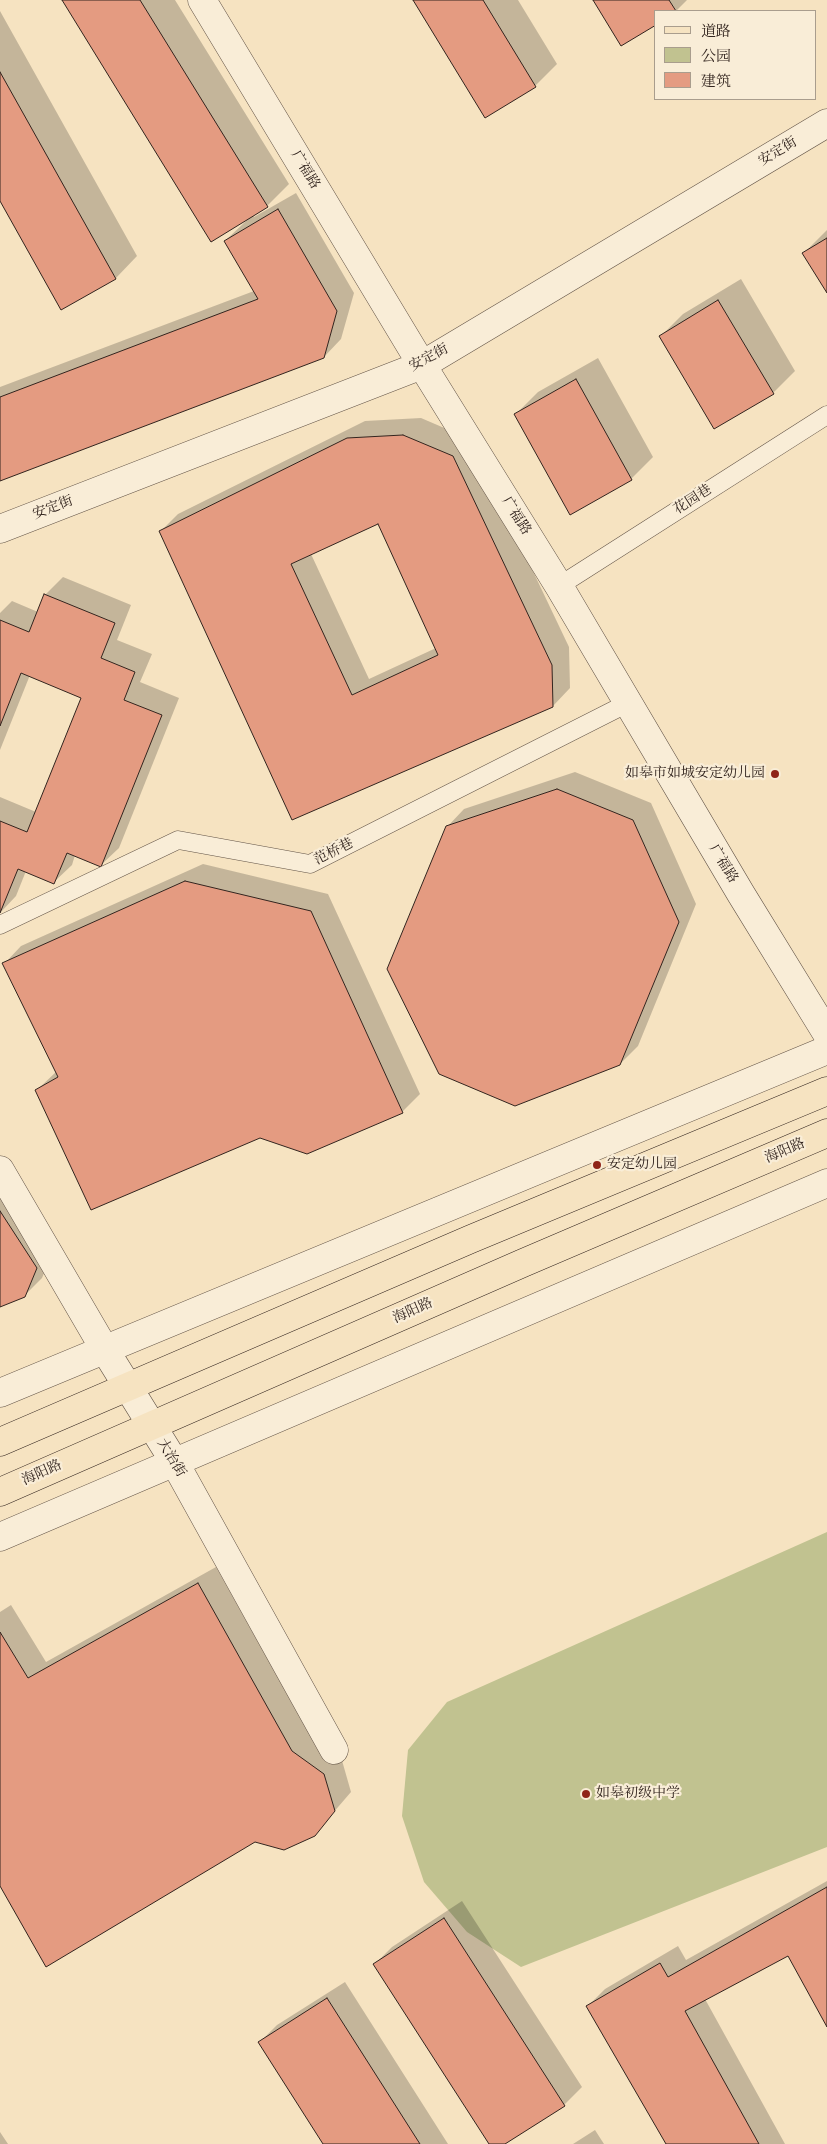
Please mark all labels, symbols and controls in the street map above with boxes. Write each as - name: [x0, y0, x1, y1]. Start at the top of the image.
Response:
- legend: [654, 10, 817, 100]
- text: 道路: [701, 22, 731, 40]
- text: 公园: [701, 47, 731, 65]
- text: 建筑: [701, 72, 731, 90]
- street label: 安定街: [756, 134, 800, 170]
- street label: 广福路: [287, 148, 323, 192]
- street label: 安定街: [407, 341, 451, 375]
- street label: 花园巷: [671, 482, 715, 518]
- street label: 安定街: [30, 493, 76, 523]
- street label: 广福路: [498, 494, 534, 538]
- place label: 如皋市如城安定幼儿园: [625, 766, 765, 782]
- marker: 如皋市如城安定幼儿园: [769, 768, 781, 780]
- street label: 范桥巷: [311, 835, 357, 869]
- street label: 广福路: [705, 842, 741, 886]
- street label: 海阳路: [762, 1135, 808, 1167]
- place label: 安定幼儿园: [607, 1157, 677, 1173]
- marker: 安定幼儿园: [591, 1159, 603, 1171]
- street label: 海阳路: [390, 1295, 436, 1327]
- street label: 大治街: [153, 1436, 189, 1480]
- street label: 海阳路: [19, 1457, 65, 1489]
- place label: 如皋初级中学: [596, 1786, 680, 1802]
- marker: 如皋初级中学: [580, 1788, 592, 1800]

